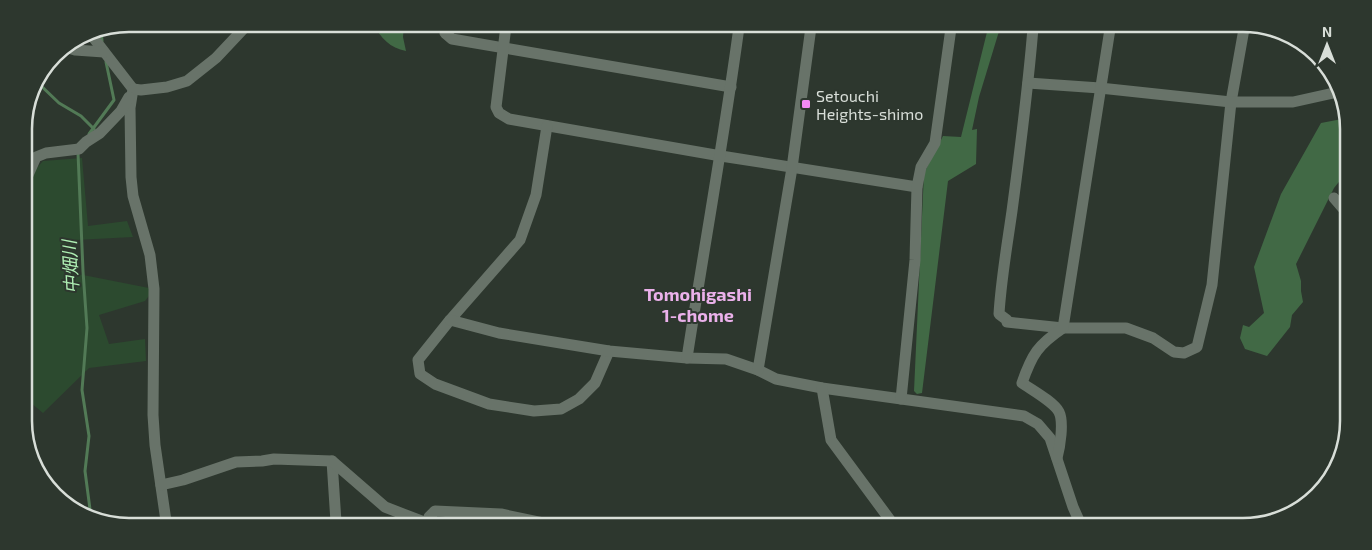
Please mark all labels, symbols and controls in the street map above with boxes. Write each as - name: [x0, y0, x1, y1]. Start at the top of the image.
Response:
- north arrow: [1302, 20, 1352, 70]
- text: N: [1322, 23, 1332, 40]
- place label: Setouchi Heights-shimo: [816, 86, 923, 123]
- marker: Setouchi Heights-shimo: [800, 98, 812, 110]
- water label: 中畑川: [57, 237, 82, 295]
- district label: Tomohigashi 1-chome: [644, 283, 752, 326]

